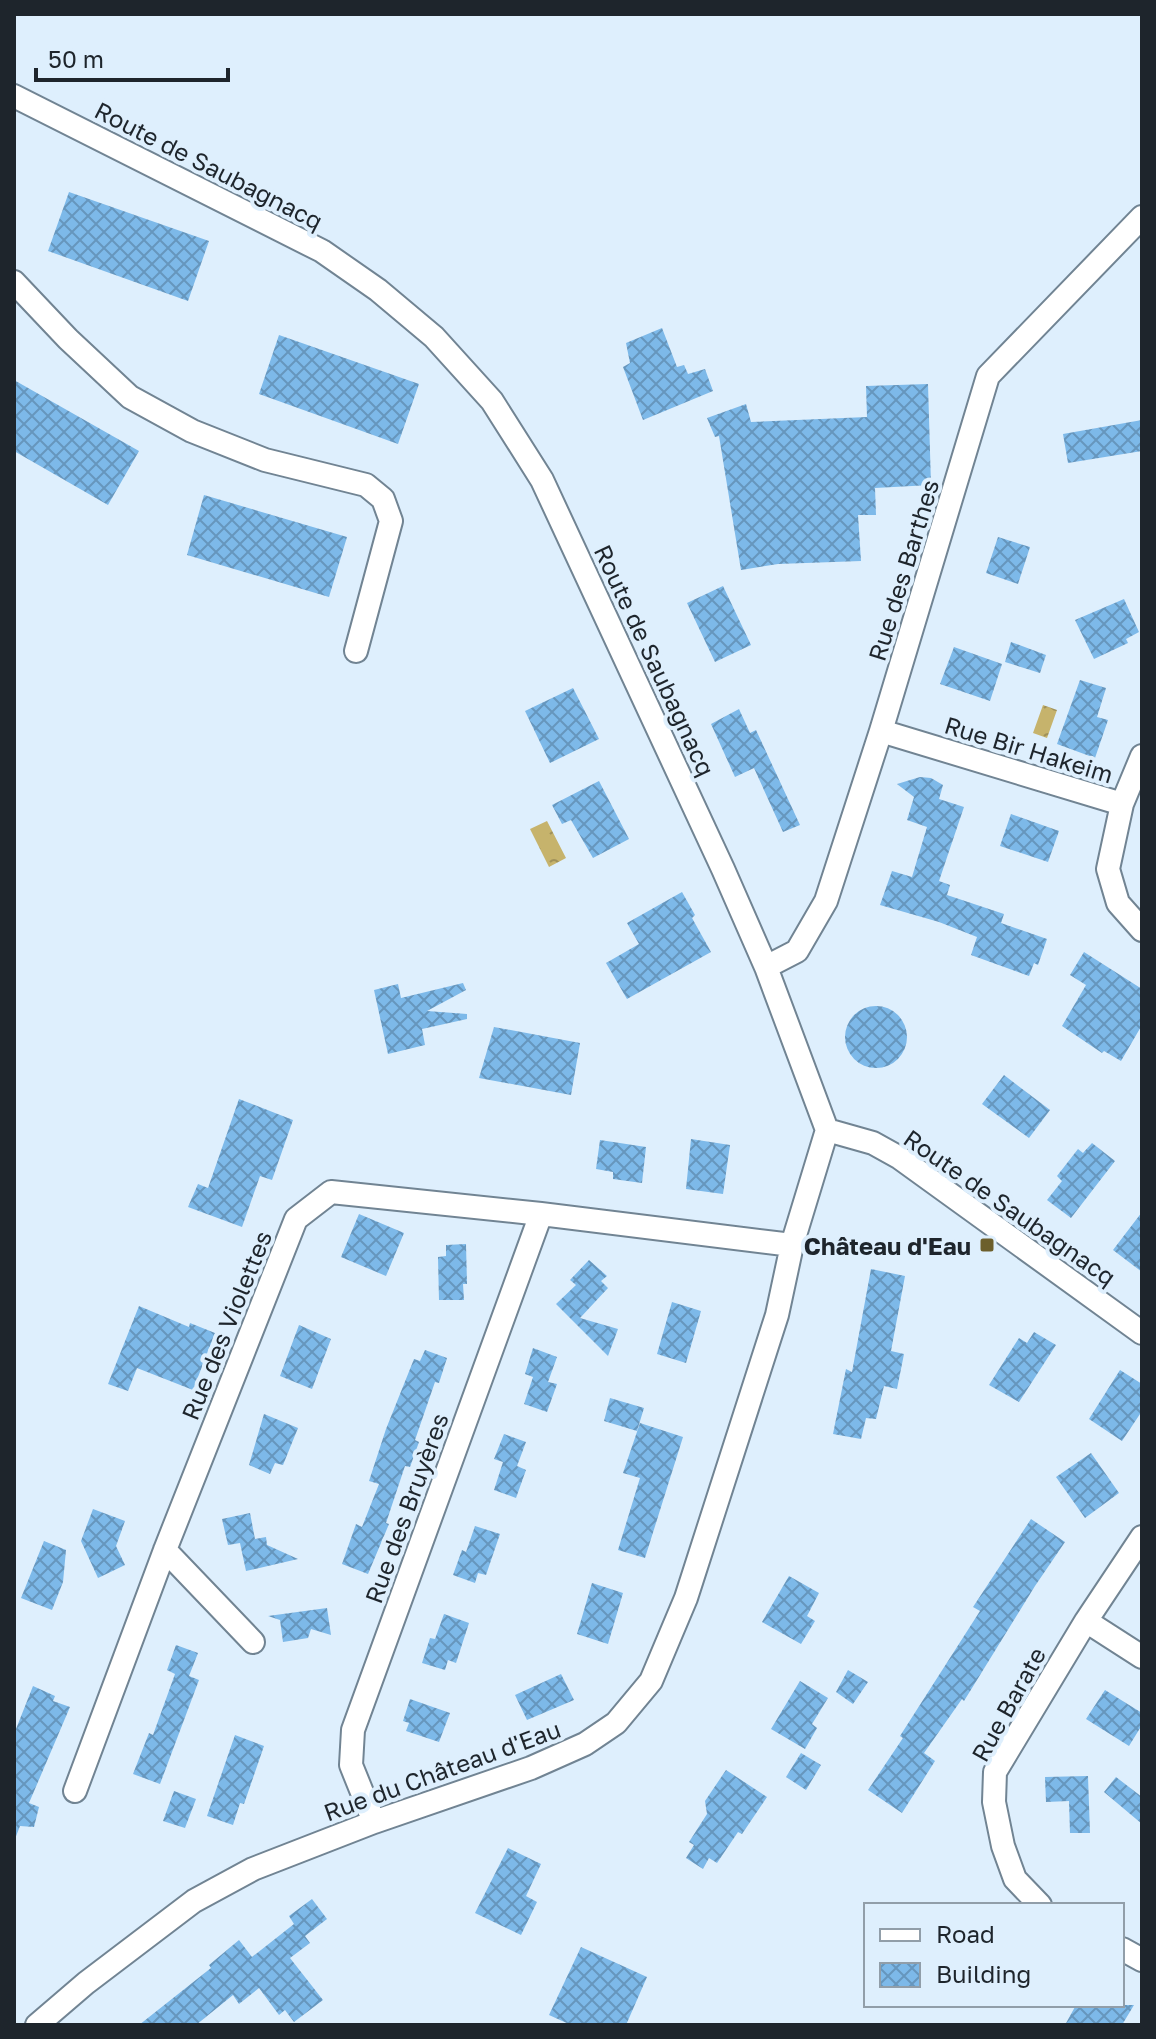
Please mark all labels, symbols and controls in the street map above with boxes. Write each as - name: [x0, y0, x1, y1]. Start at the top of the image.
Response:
- scale bar: [36, 32, 228, 82]
- text: 50 m: [48, 44, 104, 73]
- street label: Route de Saubagnacq: [90, 95, 328, 235]
- street label: Rue des Barthes: [862, 476, 944, 664]
- street label: Route de Saubagnacq: [589, 540, 721, 780]
- street label: Rue Bir Hakeim: [941, 710, 1117, 788]
- street label: Route de Saubagnacq: [899, 1123, 1121, 1291]
- street label: Rue des Violettes: [175, 1226, 277, 1424]
- place label: Château d'Eau: [804, 1231, 971, 1260]
- marker: Château d'Eau: [978, 1236, 996, 1254]
- street label: Rue des Bruyères: [358, 1409, 454, 1607]
- street label: Rue Barate: [965, 1642, 1051, 1766]
- street label: Rue du Château d'Eau: [320, 1714, 564, 1826]
- legend: [864, 1903, 1124, 2007]
- text: Road: [936, 1919, 995, 1948]
- text: Building: [936, 1959, 1031, 1988]

